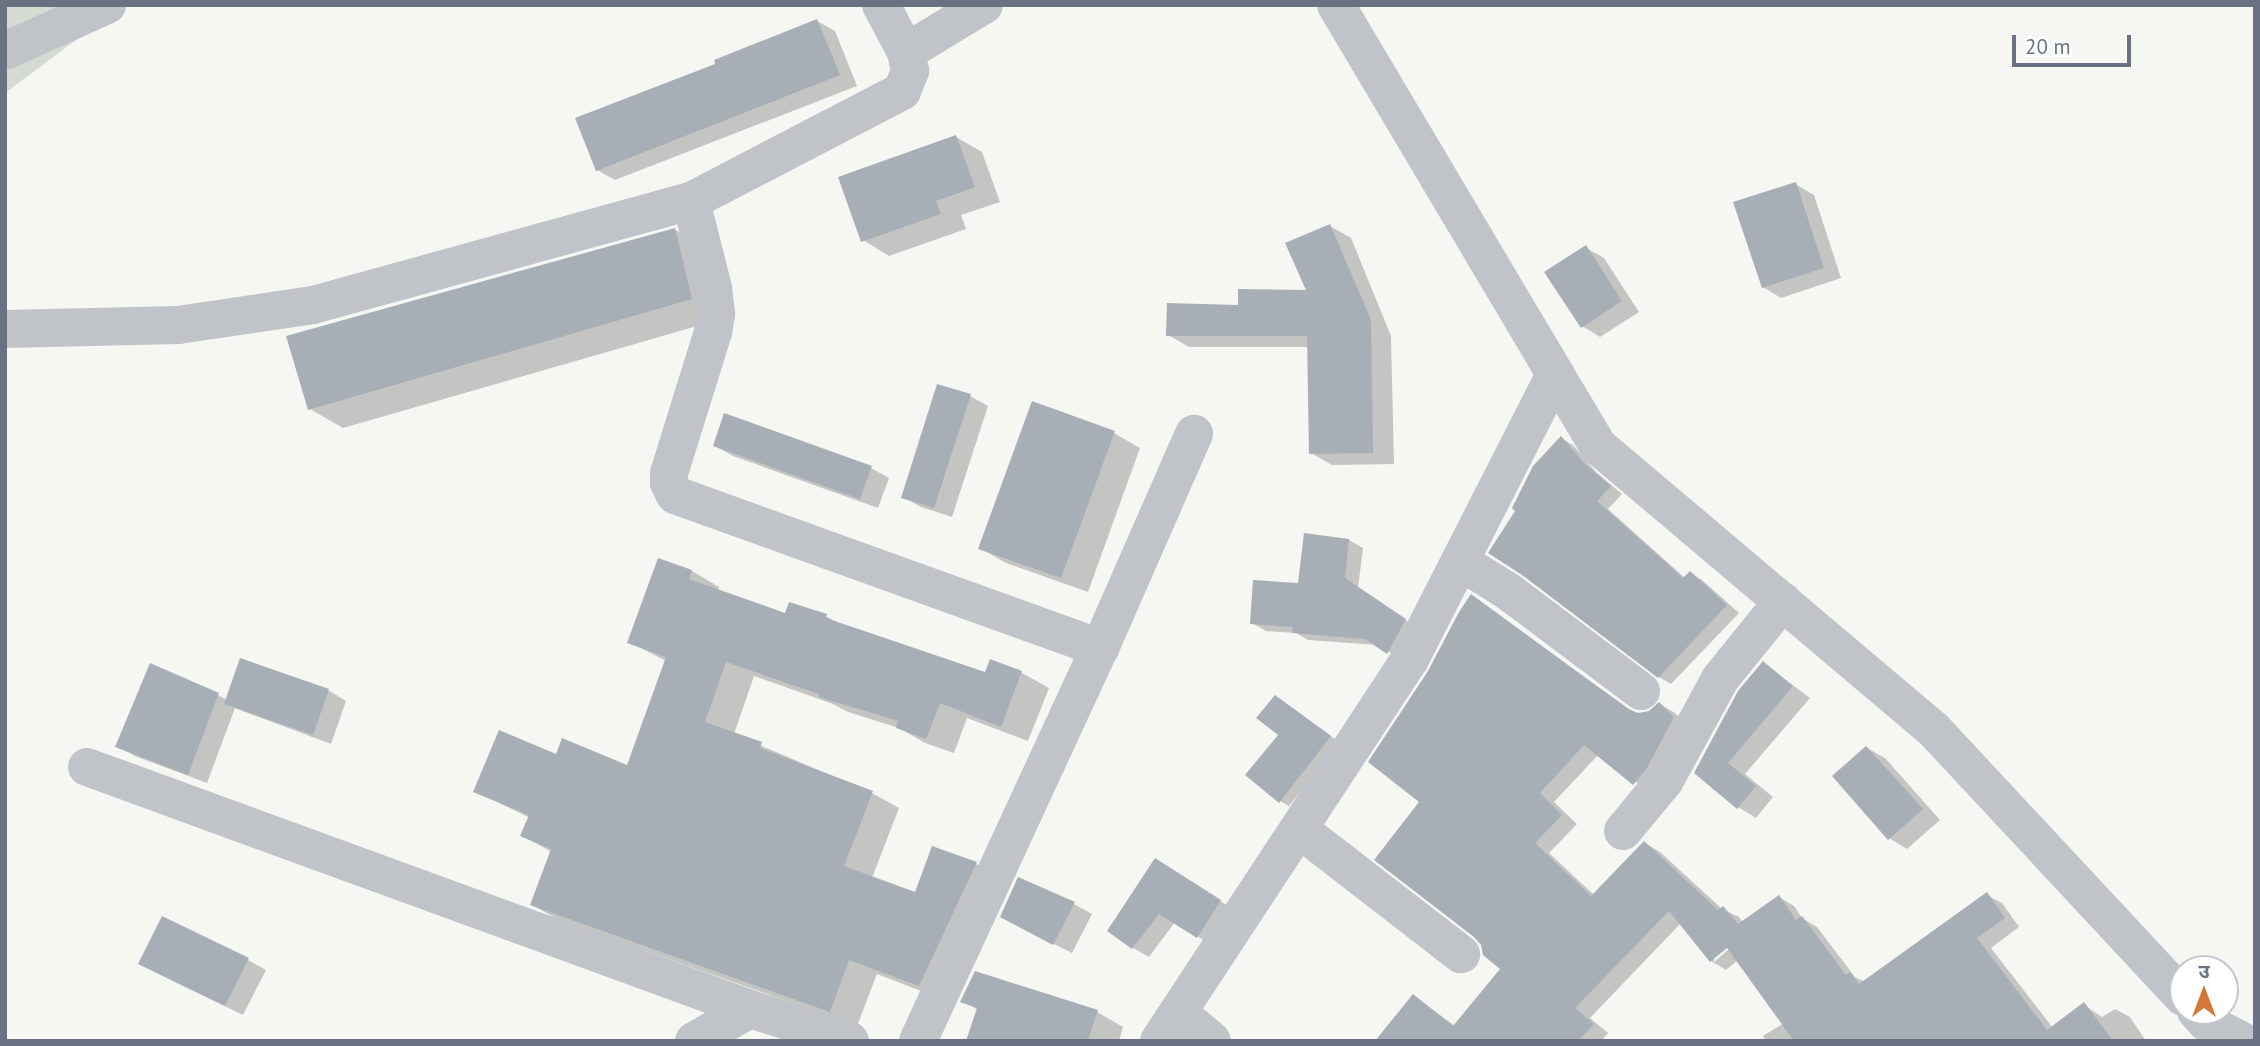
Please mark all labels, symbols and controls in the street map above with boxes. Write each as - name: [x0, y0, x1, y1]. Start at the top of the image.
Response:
- scale bar: [2015, 21, 2134, 65]
- text: 20 m: [2025, 33, 2071, 60]
- north arrow: [2169, 955, 2239, 1025]
- text: उ: [2198, 959, 2210, 983]

